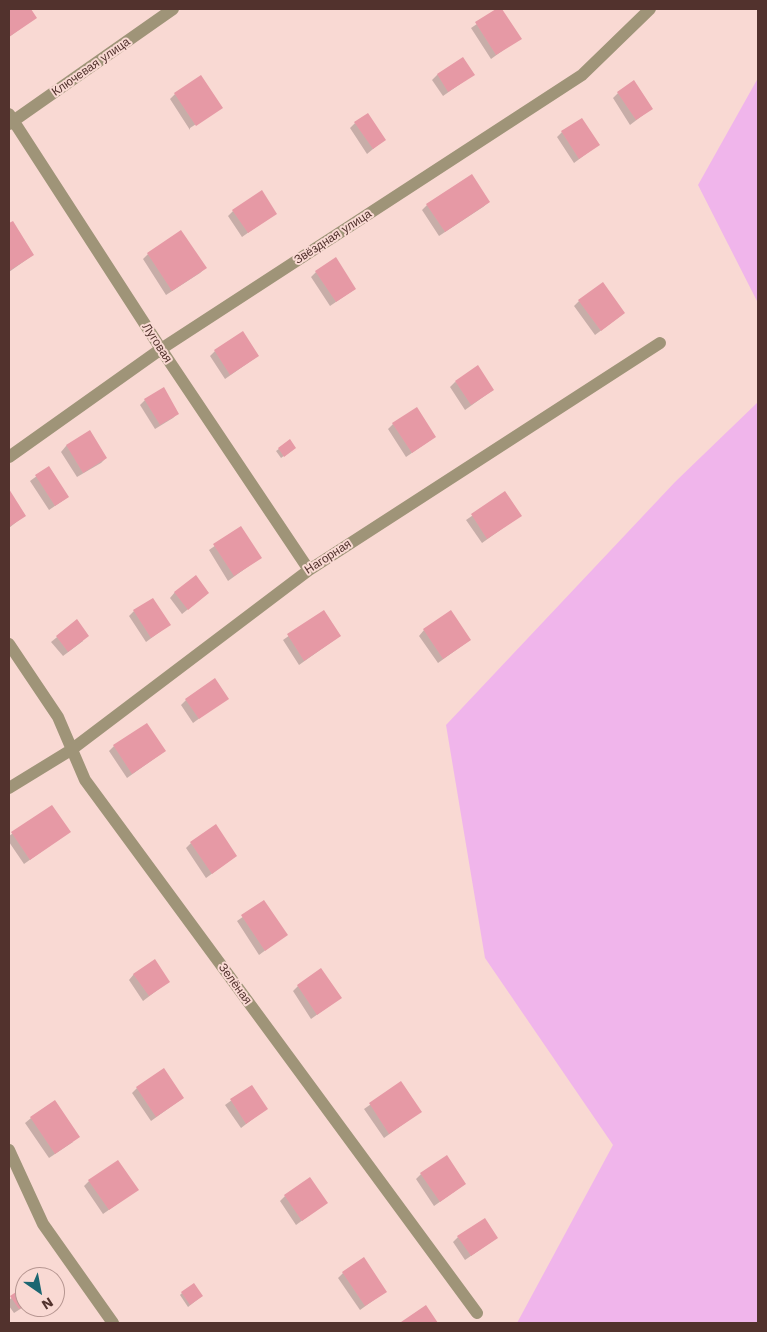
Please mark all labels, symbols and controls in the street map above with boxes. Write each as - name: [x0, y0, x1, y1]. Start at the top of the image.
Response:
- street label: Ключевая улица: [49, 35, 133, 99]
- street label: Звёздная улица: [292, 207, 374, 267]
- street label: Луговая: [139, 321, 175, 365]
- street label: Нагорная: [302, 537, 354, 577]
- street label: Зелёная: [215, 961, 255, 1007]
- north arrow: [15, 1267, 65, 1317]
- text: N: [39, 1294, 56, 1313]

